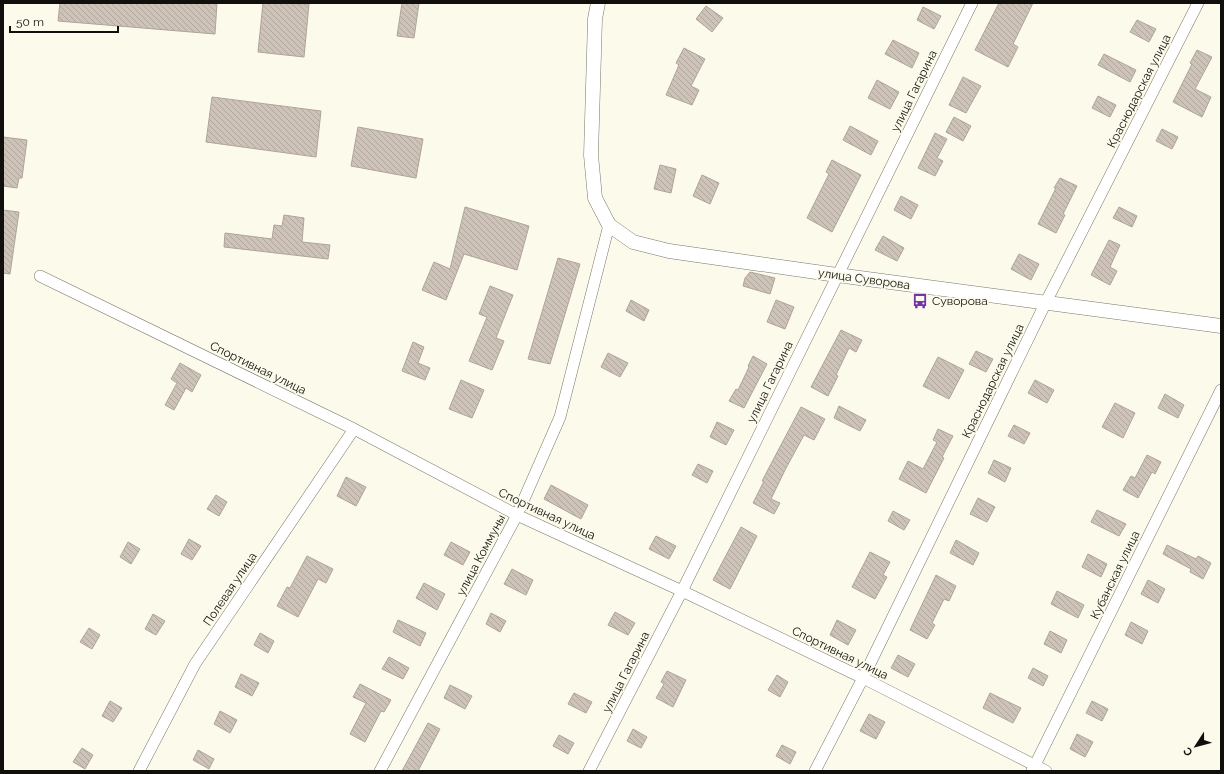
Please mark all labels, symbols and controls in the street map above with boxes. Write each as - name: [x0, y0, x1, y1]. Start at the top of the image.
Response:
- scale bar: [10, 8, 118, 34]
- text: 50 m: [16, 15, 44, 29]
- street label: Краснодарская улица: [1104, 32, 1174, 150]
- street label: улица Гагарина: [888, 48, 940, 134]
- street label: улица Суворова: [817, 266, 911, 292]
- bus stop icon: Суворова: [911, 292, 929, 310]
- place label: Суворова: [932, 294, 988, 308]
- street label: Краснодарская улица: [959, 322, 1027, 440]
- street label: Спортивная улица: [208, 339, 308, 397]
- street label: улица Гагарина: [744, 339, 796, 425]
- street label: Спортивная улица: [496, 485, 598, 543]
- street label: улица Коммуны: [454, 512, 508, 598]
- street label: Кубанская улица: [1087, 528, 1143, 622]
- street label: Полевая улица: [200, 550, 260, 628]
- street label: Спортивная улица: [790, 624, 890, 682]
- street label: улица Гагарина: [600, 629, 652, 715]
- north arrow: [1176, 726, 1216, 766]
- text: С: [1181, 744, 1196, 758]

